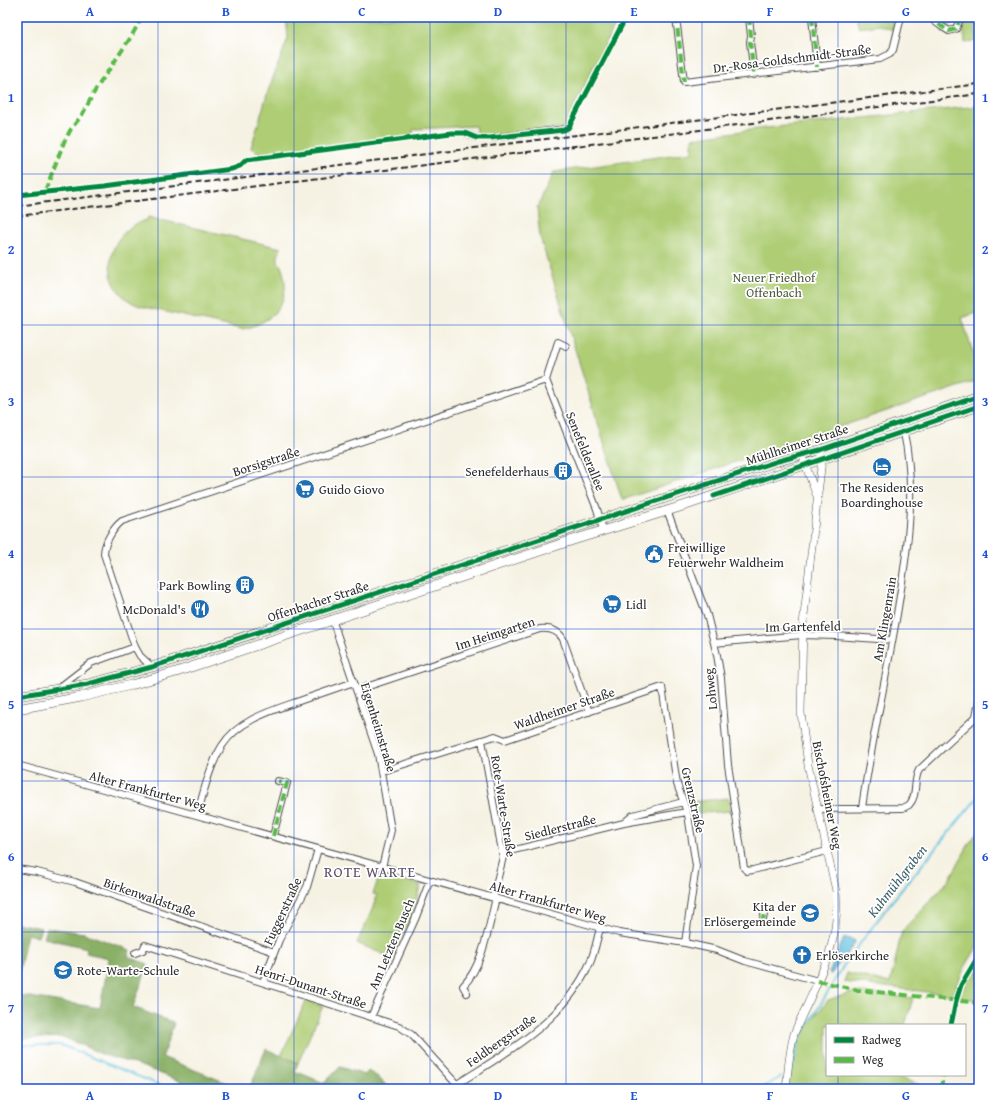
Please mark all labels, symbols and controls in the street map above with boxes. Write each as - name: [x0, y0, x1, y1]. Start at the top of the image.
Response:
- text: A: [86, 2, 95, 21]
- text: B: [222, 2, 230, 21]
- text: C: [358, 2, 366, 21]
- text: D: [494, 2, 502, 21]
- text: E: [631, 2, 638, 21]
- text: F: [767, 2, 774, 21]
- text: G: [902, 2, 910, 21]
- street label: Dr.-Rosa-Goldschmidt-Straße: [712, 39, 872, 78]
- text: 1: [8, 88, 14, 107]
- text: 1: [982, 88, 988, 107]
- text: 2: [8, 240, 15, 259]
- text: 2: [982, 240, 989, 259]
- park label: Neuer Friedhof Offenbach: [733, 268, 817, 302]
- text: 3: [8, 392, 14, 411]
- text: 3: [982, 392, 988, 411]
- street label: Senefelderallee: [561, 409, 610, 494]
- street label: Mühlheimer Straße: [743, 419, 851, 470]
- street label: Borsigstraße: [230, 442, 302, 481]
- hotel icon: The Residences Boardinghouse: [871, 456, 893, 478]
- building icon: Senefelderhaus: [552, 460, 574, 482]
- place label: Senefelderhaus: [465, 462, 549, 481]
- supermarket icon: Guido Giovo: [294, 478, 316, 500]
- place label: The Residences Boardinghouse: [840, 478, 924, 512]
- place label: Guido Giovo: [319, 480, 385, 499]
- place label: Freiwillige Feuerwehr Waldheim: [668, 538, 784, 572]
- public building icon: Freiwillige Feuerwehr Waldheim: [643, 543, 665, 565]
- text: 4: [8, 544, 15, 563]
- text: 4: [982, 544, 989, 563]
- building icon: Park Bowling: [234, 574, 256, 596]
- street label: Am Klingenrain: [868, 574, 901, 663]
- place label: Park Bowling: [159, 576, 232, 595]
- street label: Offenbacher Straße: [265, 576, 371, 627]
- supermarket icon: Lidl: [601, 593, 623, 615]
- place label: Lidl: [626, 595, 647, 614]
- restaurant icon: McDonald's: [189, 598, 211, 620]
- place label: McDonald's: [123, 600, 186, 619]
- street label: Im Heimgarten: [453, 611, 538, 655]
- street label: Im Gartenfeld: [765, 616, 841, 637]
- street label: Lohweg: [699, 667, 722, 711]
- street label: Eigenheimstraße: [356, 680, 401, 774]
- street label: Waldheimer Straße: [511, 682, 617, 735]
- text: 5: [8, 695, 15, 714]
- text: 5: [982, 695, 989, 714]
- street label: Bischofsheimer Weg: [808, 739, 847, 851]
- street label: Rote-Warte-Straße: [486, 754, 521, 858]
- street label: Grenzstraße: [677, 765, 710, 835]
- street label: Alter Frankfurter Weg: [87, 766, 209, 815]
- street label: Siedlerstraße: [522, 809, 598, 846]
- water label: Kuhmühlgraben: [862, 841, 932, 922]
- text: 6: [8, 847, 15, 866]
- text: 6: [982, 847, 989, 866]
- district label: ROTE WARTE: [324, 861, 416, 882]
- street label: Birkenwaldstraße: [101, 873, 199, 922]
- street label: Fuggerstraße: [258, 874, 306, 948]
- street label: Alter Frankfurter Weg: [487, 876, 609, 927]
- street label: Am Letzten Busch: [364, 895, 419, 993]
- place label: Kita der Erlösergemeinde: [704, 897, 797, 931]
- school or university icon: Kita der Erlösergemeinde: [799, 902, 821, 924]
- church icon: Erlöserkirche: [791, 944, 813, 966]
- place label: Erlöserkirche: [816, 946, 889, 965]
- school or university icon: Rote-Warte-Schule: [52, 959, 74, 981]
- street label: Henri-Dunant-Straße: [253, 959, 369, 1013]
- place label: Rote-Warte-Schule: [77, 961, 179, 980]
- text: 7: [8, 999, 15, 1018]
- text: 7: [982, 999, 989, 1018]
- street label: Feldbergstraße: [462, 1009, 540, 1072]
- legend: [826, 1024, 966, 1076]
- text: Radweg: [862, 1031, 901, 1048]
- text: Weg: [862, 1051, 883, 1068]
- text: A: [86, 1086, 95, 1105]
- text: B: [222, 1086, 230, 1105]
- text: C: [358, 1086, 366, 1105]
- text: D: [494, 1086, 502, 1105]
- text: E: [631, 1086, 638, 1105]
- text: F: [767, 1086, 774, 1105]
- text: G: [902, 1086, 910, 1105]

